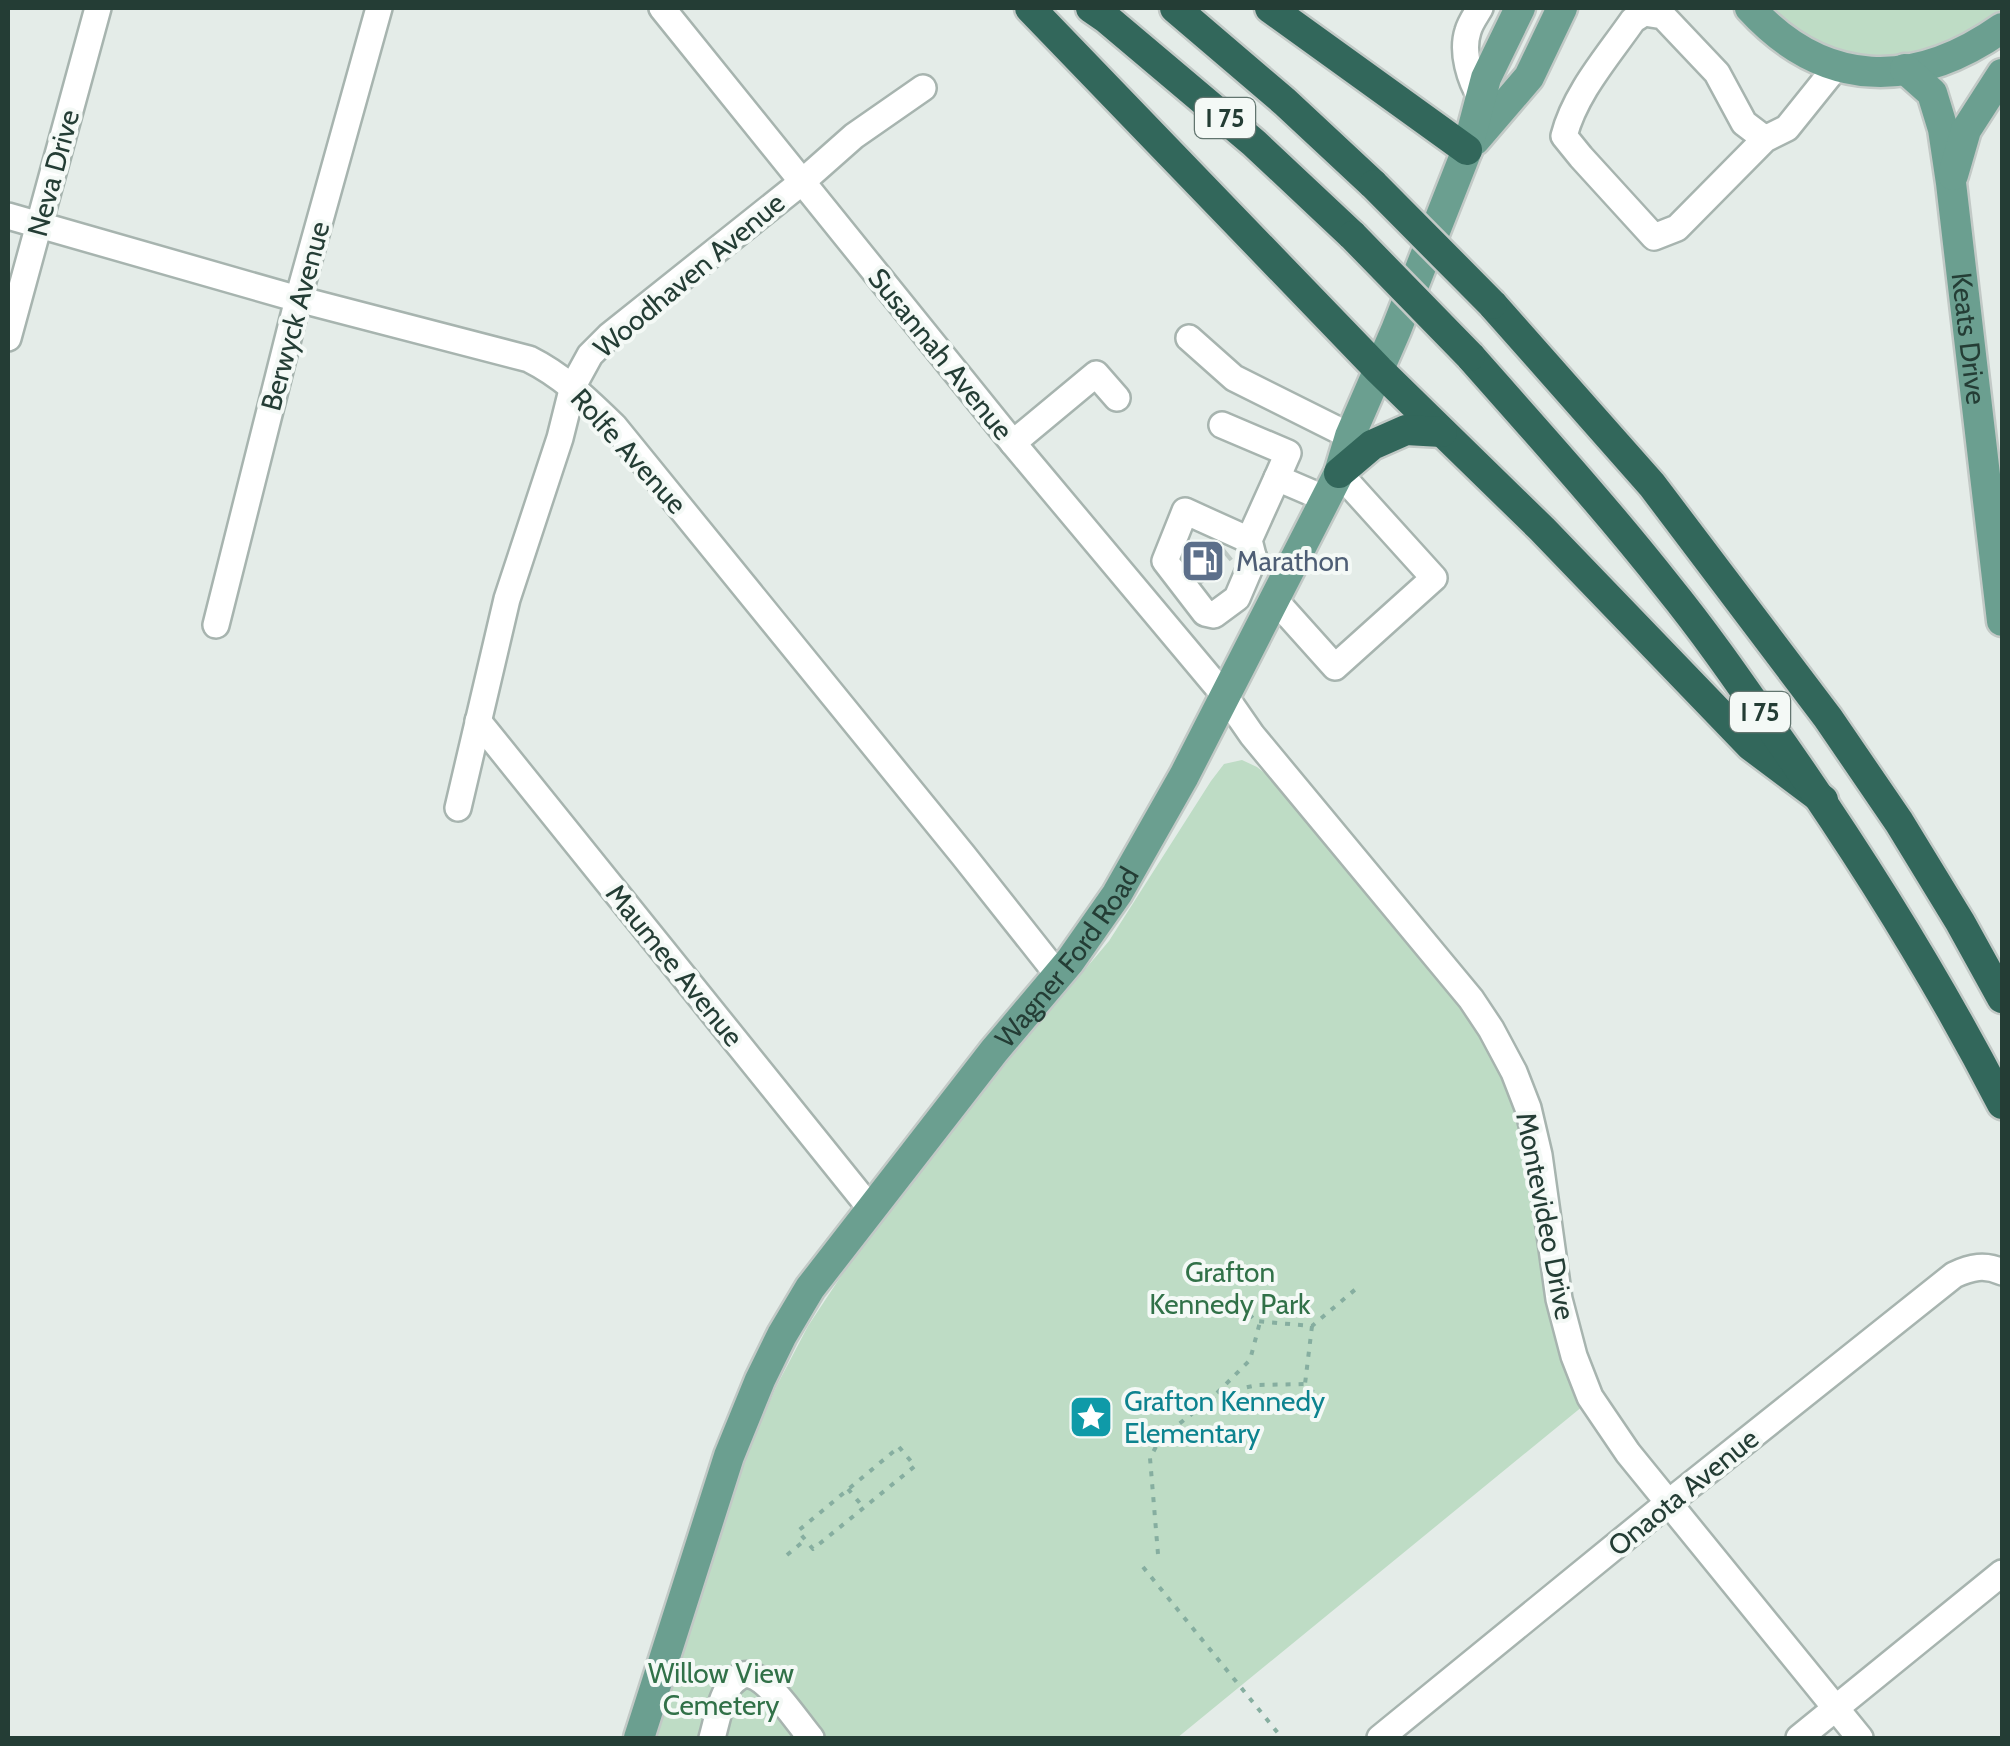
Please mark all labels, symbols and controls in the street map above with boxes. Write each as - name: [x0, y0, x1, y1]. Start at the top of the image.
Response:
- road number: I 75: [1195, 98, 1255, 138]
- street label: Neva Drive: [20, 106, 86, 240]
- street label: Woodhaven Avenue: [587, 185, 791, 365]
- street label: Berwyck Avenue: [253, 218, 337, 414]
- street label: Susannah Avenue: [861, 261, 1021, 447]
- street label: Keats Drive: [1945, 271, 1994, 406]
- street label: Rolfe Avenue: [564, 381, 694, 521]
- fuel station icon: Marathon: [1180, 538, 1226, 584]
- place label: Marathon: [1236, 544, 1349, 578]
- road number: I 75: [1730, 692, 1790, 732]
- street label: Wagner Ford Road: [988, 861, 1146, 1054]
- street label: Maumee Avenue: [599, 877, 751, 1053]
- street label: Montevideo Drive: [1509, 1109, 1583, 1323]
- park label: Grafton Kennedy Park: [1149, 1255, 1311, 1321]
- place label: Grafton Kennedy Elementary: [1124, 1384, 1325, 1450]
- place icon: Grafton Kennedy Elementary: [1068, 1394, 1114, 1440]
- street label: Onaota Avenue: [1601, 1421, 1765, 1563]
- park label: Willow View Cemetery: [648, 1656, 794, 1722]

